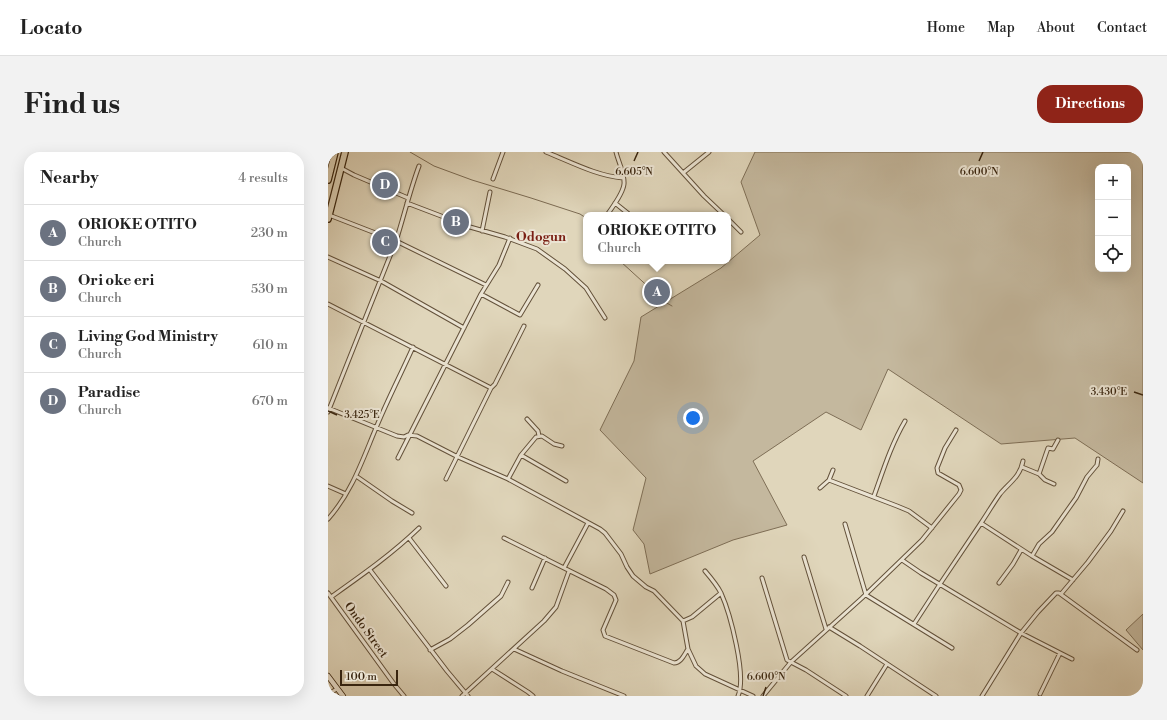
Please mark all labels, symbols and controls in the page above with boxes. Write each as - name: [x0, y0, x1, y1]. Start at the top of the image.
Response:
- text: Locato: [20, 16, 82, 40]
- text: Home: [927, 19, 965, 37]
- text: Map: [987, 19, 1015, 37]
- text: About: [1037, 19, 1075, 37]
- text: Contact: [1097, 19, 1147, 37]
- button: Directions: [1037, 85, 1143, 123]
- text: Find us: [24, 87, 120, 122]
- map controls: [1095, 164, 1131, 272]
- button: +: [1095, 164, 1131, 200]
- text: 6.605°N: [615, 166, 653, 178]
- text: 6.600°N: [960, 166, 999, 178]
- text: Nearby: [40, 167, 99, 189]
- text: 4 results: [238, 170, 288, 186]
- pin: D: [372, 170, 398, 200]
- button: −: [1095, 200, 1131, 236]
- pin: B: [443, 207, 469, 237]
- popup: [583, 212, 731, 264]
- text: ORIOKE OTITO: [78, 215, 197, 234]
- text: ORIOKE OTITO: [598, 221, 716, 240]
- text: A: [48, 225, 58, 241]
- text: 230 m: [251, 225, 288, 241]
- pin: C: [372, 227, 398, 257]
- district label: Odogun: [516, 229, 566, 245]
- text: Church: [78, 234, 122, 250]
- button: locate: [1095, 236, 1131, 272]
- text: Church: [598, 240, 641, 256]
- text: Ori oke eri: [78, 271, 154, 290]
- pin: A: [644, 277, 670, 307]
- text: B: [48, 281, 58, 297]
- text: 530 m: [251, 281, 288, 297]
- text: Church: [78, 290, 122, 306]
- text: Living God Ministry: [78, 327, 218, 346]
- text: C: [48, 337, 58, 353]
- text: 610 m: [253, 337, 288, 353]
- text: Church: [78, 346, 122, 362]
- text: Paradise: [78, 383, 140, 402]
- text: 3.430°E: [1091, 386, 1127, 398]
- text: D: [48, 393, 58, 409]
- text: 670 m: [252, 393, 288, 409]
- text: Church: [78, 402, 122, 418]
- your location: [683, 408, 703, 428]
- text: 3.425°E: [344, 409, 380, 421]
- street label: Ondo Street: [341, 599, 392, 661]
- scale bar: [340, 668, 398, 687]
- text: 100 m: [346, 670, 377, 684]
- text: 6.600°N: [747, 671, 786, 683]

